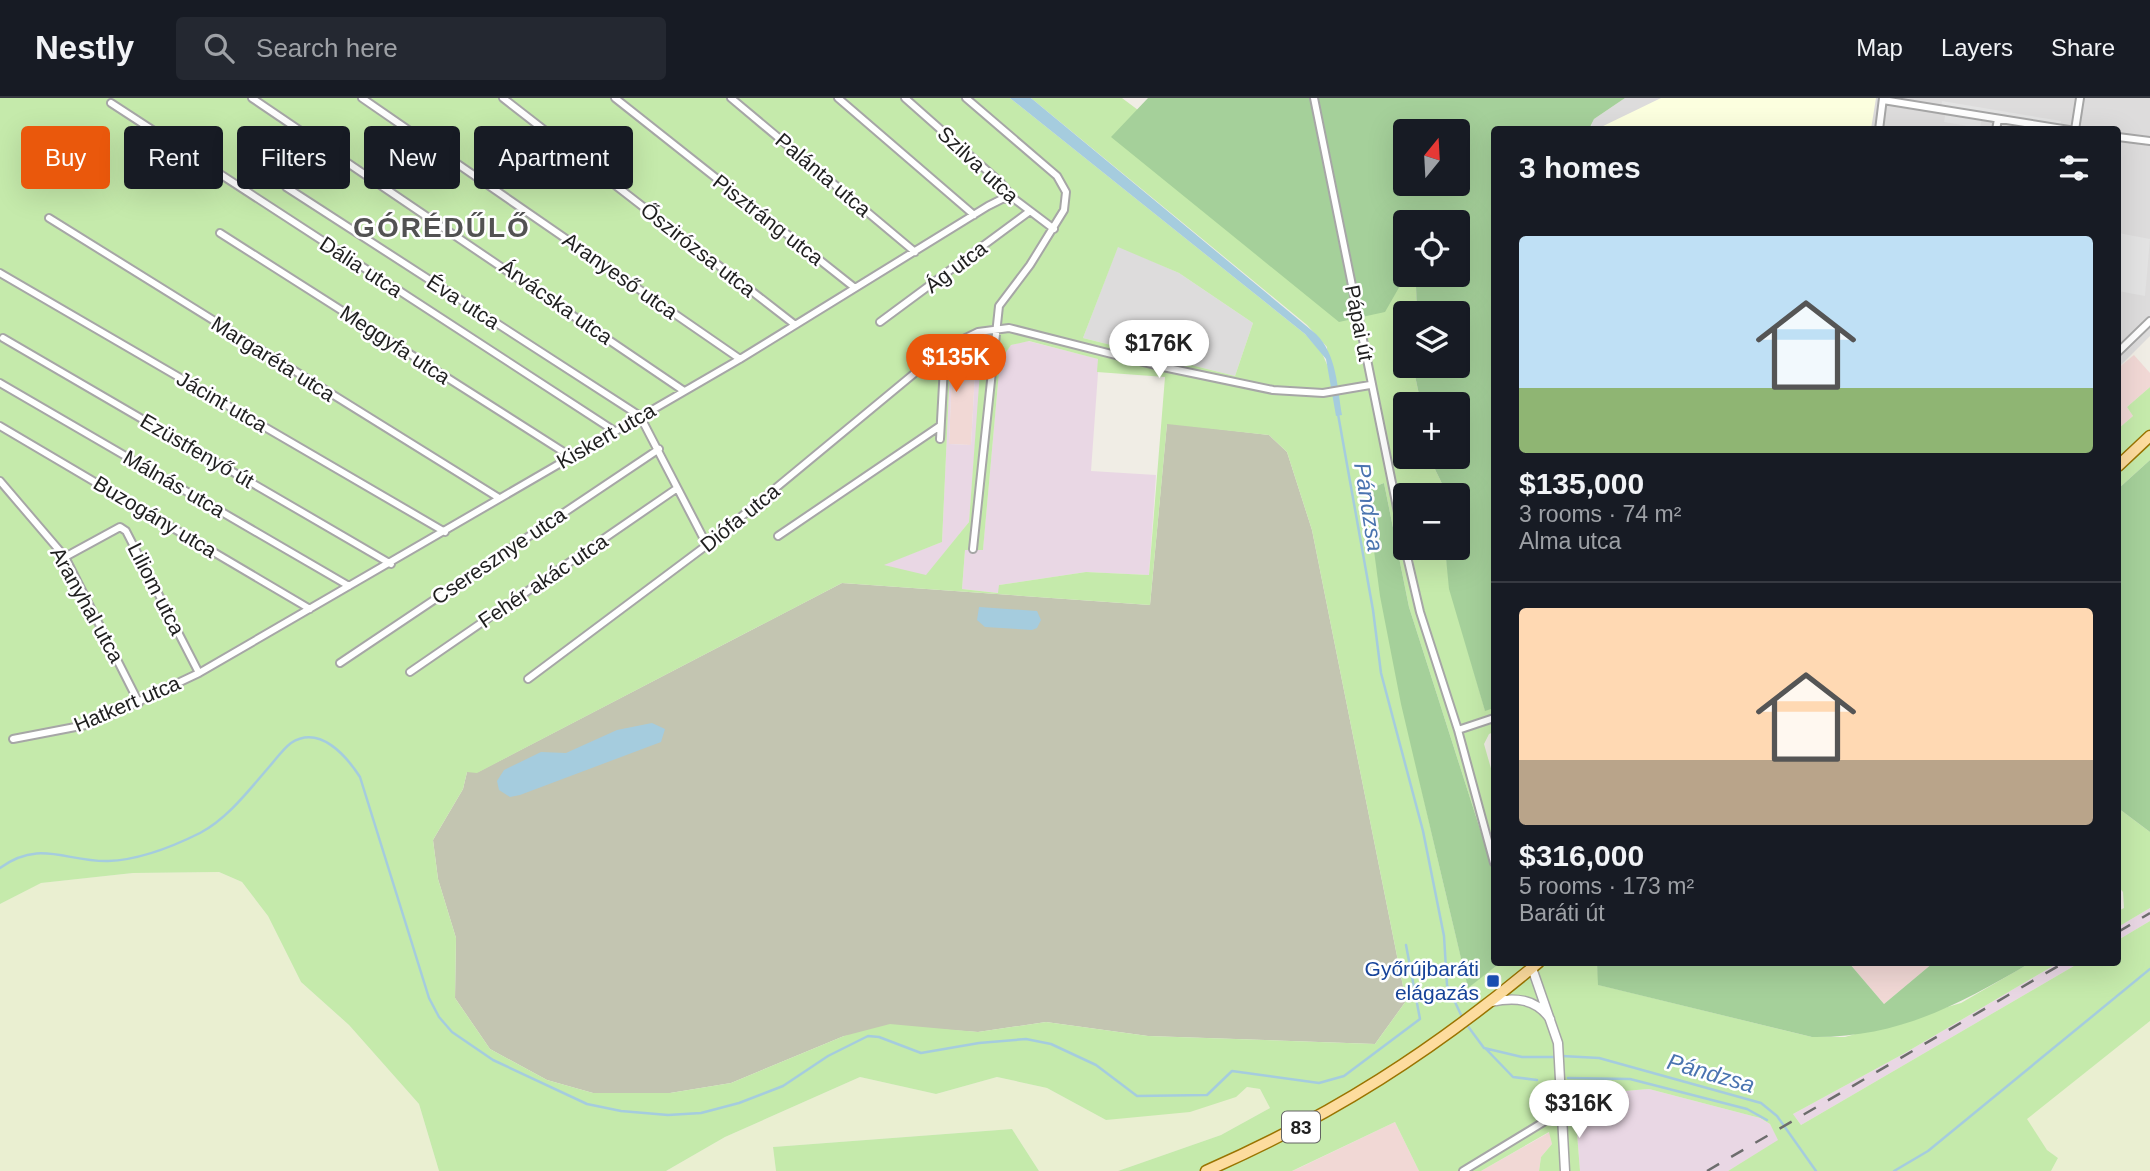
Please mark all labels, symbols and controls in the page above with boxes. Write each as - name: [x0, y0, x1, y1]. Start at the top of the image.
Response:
- search box: [176, 17, 666, 80]
- text: Nestly: [35, 29, 134, 66]
- icon: search: [200, 29, 238, 67]
- text: Search here: [256, 33, 398, 63]
- text: Map: [1856, 34, 1903, 61]
- text: Layers: [1941, 34, 2013, 61]
- text: Share: [2051, 34, 2115, 61]
- north arrow: [1393, 119, 1470, 196]
- map controls: [1393, 119, 1470, 560]
- street label: Szilva utca: [933, 122, 1024, 208]
- chip: Buy: [21, 126, 110, 189]
- chip: Rent: [124, 126, 223, 189]
- chip: Filters: [237, 126, 350, 189]
- chip: New: [364, 126, 460, 189]
- chip: Apartment: [474, 126, 633, 189]
- street label: Palánta utca: [771, 128, 876, 221]
- icon: filters: [2055, 149, 2093, 187]
- text: 3 homes: [1519, 151, 1641, 184]
- street label: Pisztráng utca: [709, 170, 828, 270]
- street label: Őszirózsa utca: [637, 198, 760, 302]
- button: locate: [1393, 210, 1470, 287]
- district label: GÓRÉDŰLŐ: [353, 212, 531, 243]
- street label: Aranyeső utca: [559, 228, 682, 324]
- street label: Dália utca: [316, 232, 407, 302]
- street label: Ág utca: [920, 236, 991, 297]
- street label: Árvácska utca: [496, 254, 617, 349]
- street label: Éva utca: [423, 270, 504, 334]
- icon: home: [1743, 282, 1869, 408]
- street label: Pápai út: [1341, 283, 1378, 363]
- street label: Meggyfa utca: [336, 301, 455, 389]
- button: layers: [1393, 301, 1470, 378]
- street label: Margaréta utca: [207, 311, 340, 406]
- pin: $176K: [1110, 320, 1208, 380]
- text: $176K: [1125, 330, 1193, 356]
- pin: $135K: [907, 334, 1005, 394]
- text: $135K: [922, 344, 990, 370]
- street label: Jácint utca: [173, 367, 272, 437]
- button: +: [1393, 392, 1470, 469]
- street label: Kiskert utca: [552, 398, 659, 473]
- street label: Ezüstfenyő út: [136, 409, 258, 492]
- street label: Málnás utca: [119, 445, 229, 522]
- water label: Pándzsa: [1349, 461, 1389, 553]
- text: $135,000: [1519, 467, 1644, 500]
- street label: Buzogány utca: [90, 471, 221, 562]
- street label: Diófa utca: [696, 479, 784, 556]
- button: −: [1393, 483, 1470, 560]
- text: 3 rooms · 74 m²: [1519, 501, 1681, 527]
- street label: Cseresznye utca: [427, 502, 570, 609]
- text: Alma utca: [1519, 528, 1621, 554]
- street label: Fehér akác utca: [474, 529, 612, 632]
- street label: Liliom utca: [123, 539, 190, 639]
- street label: Aranyhal utca: [46, 543, 129, 667]
- icon: home: [1743, 654, 1869, 780]
- street label: Hatkert utca: [70, 671, 184, 736]
- text: $316,000: [1519, 839, 1644, 872]
- text: 5 rooms · 173 m²: [1519, 873, 1694, 899]
- text: Baráti út: [1519, 900, 1605, 926]
- place label: Győrújbaráti elágazás: [1365, 957, 1479, 1004]
- marker: Győrújbaráti elágazás: [1485, 973, 1501, 989]
- water label: Pándzsa: [1664, 1048, 1758, 1098]
- pin: $316K: [1530, 1080, 1628, 1140]
- text: $316K: [1545, 1090, 1613, 1116]
- road number: 83: [1282, 1112, 1320, 1142]

